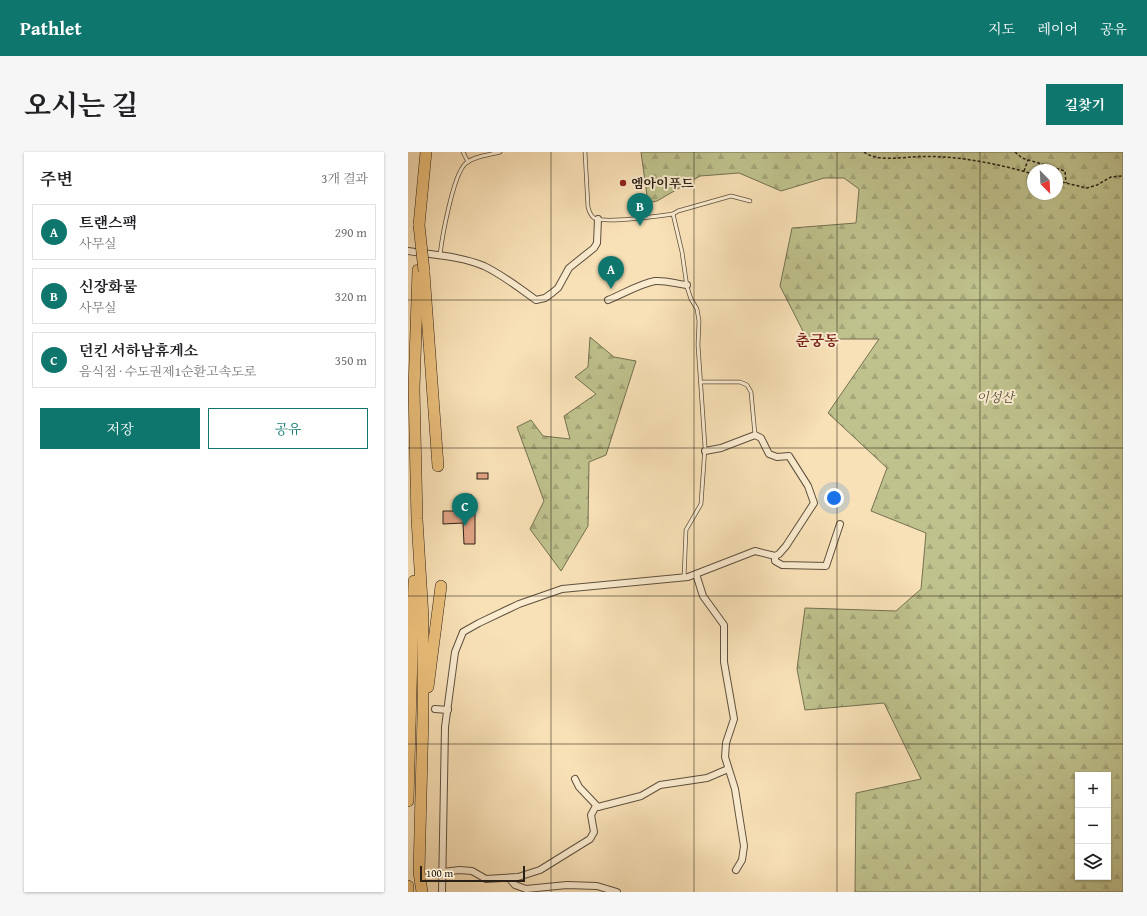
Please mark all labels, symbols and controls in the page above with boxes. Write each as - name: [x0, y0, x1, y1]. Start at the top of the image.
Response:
- text: Pathlet: [20, 14, 82, 42]
- text: 지도: [988, 19, 1015, 39]
- text: 레이어: [1037, 19, 1078, 39]
- text: 공유: [1100, 19, 1127, 39]
- text: 오시는 길: [24, 84, 138, 125]
- button: 길찾기: [1046, 84, 1123, 125]
- north arrow: [1027, 164, 1063, 200]
- text: 주변: [40, 166, 73, 191]
- text: 3개 결과: [321, 169, 368, 188]
- place label: 엠아이푸드: [631, 174, 694, 193]
- marker: 엠아이푸드: [618, 178, 628, 188]
- pin: B: [627, 193, 653, 226]
- text: 트랜스팩: [79, 212, 137, 233]
- text: A: [50, 223, 58, 242]
- text: 290 m: [335, 223, 367, 242]
- text: 사무실: [79, 234, 117, 253]
- pin: A: [598, 256, 624, 289]
- text: 신장화물: [79, 276, 137, 297]
- text: B: [50, 287, 58, 306]
- text: 320 m: [335, 287, 367, 306]
- text: 사무실: [79, 298, 117, 317]
- district label: 춘궁동: [795, 330, 839, 351]
- text: 던킨 서하남휴게소: [79, 340, 198, 361]
- text: C: [50, 351, 58, 370]
- text: 350 m: [335, 351, 367, 370]
- text: 음식점 · 수도권제1순환고속도로: [79, 362, 256, 381]
- park label: 이성산: [976, 388, 1016, 407]
- button: 저장: [40, 408, 200, 449]
- button: 공유: [208, 408, 368, 449]
- your location: [824, 488, 844, 508]
- pin: C: [452, 493, 478, 526]
- map controls: [1075, 772, 1111, 880]
- button: +: [1075, 772, 1111, 808]
- button: −: [1075, 808, 1111, 844]
- button: layers: [1075, 844, 1111, 880]
- scale bar: [420, 864, 525, 883]
- text: 100 m: [426, 865, 453, 881]

